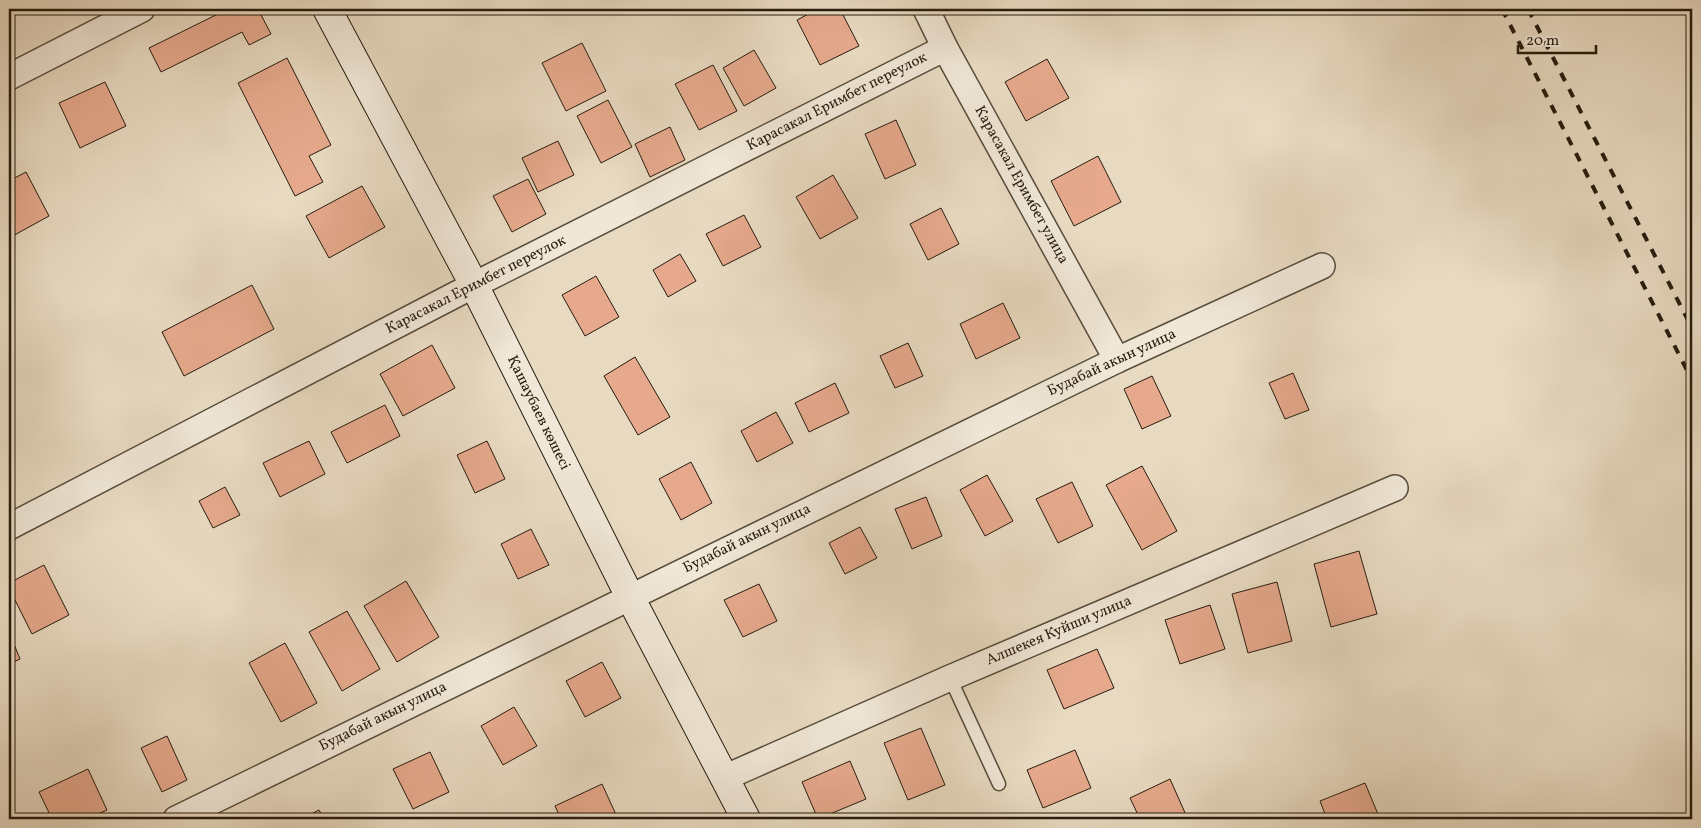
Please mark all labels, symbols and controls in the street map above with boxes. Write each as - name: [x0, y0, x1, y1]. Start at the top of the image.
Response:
- scale bar: [1518, 22, 1596, 54]
- text: 20 m: [1526, 31, 1559, 52]
- street label: Карасакал Еримбет переулок: [743, 47, 931, 157]
- street label: Карасакал Еримбет улица: [969, 102, 1073, 268]
- street label: Карасакал Еримбет переулок: [382, 230, 570, 340]
- street label: Будабай акын улица: [1044, 324, 1180, 402]
- street label: Қашаубаев көшесі: [501, 352, 575, 474]
- street label: Будабай акын улица: [680, 499, 814, 579]
- street label: Алшекея Куйши улица: [983, 591, 1135, 671]
- street label: Будабай акын улица: [316, 677, 450, 757]

